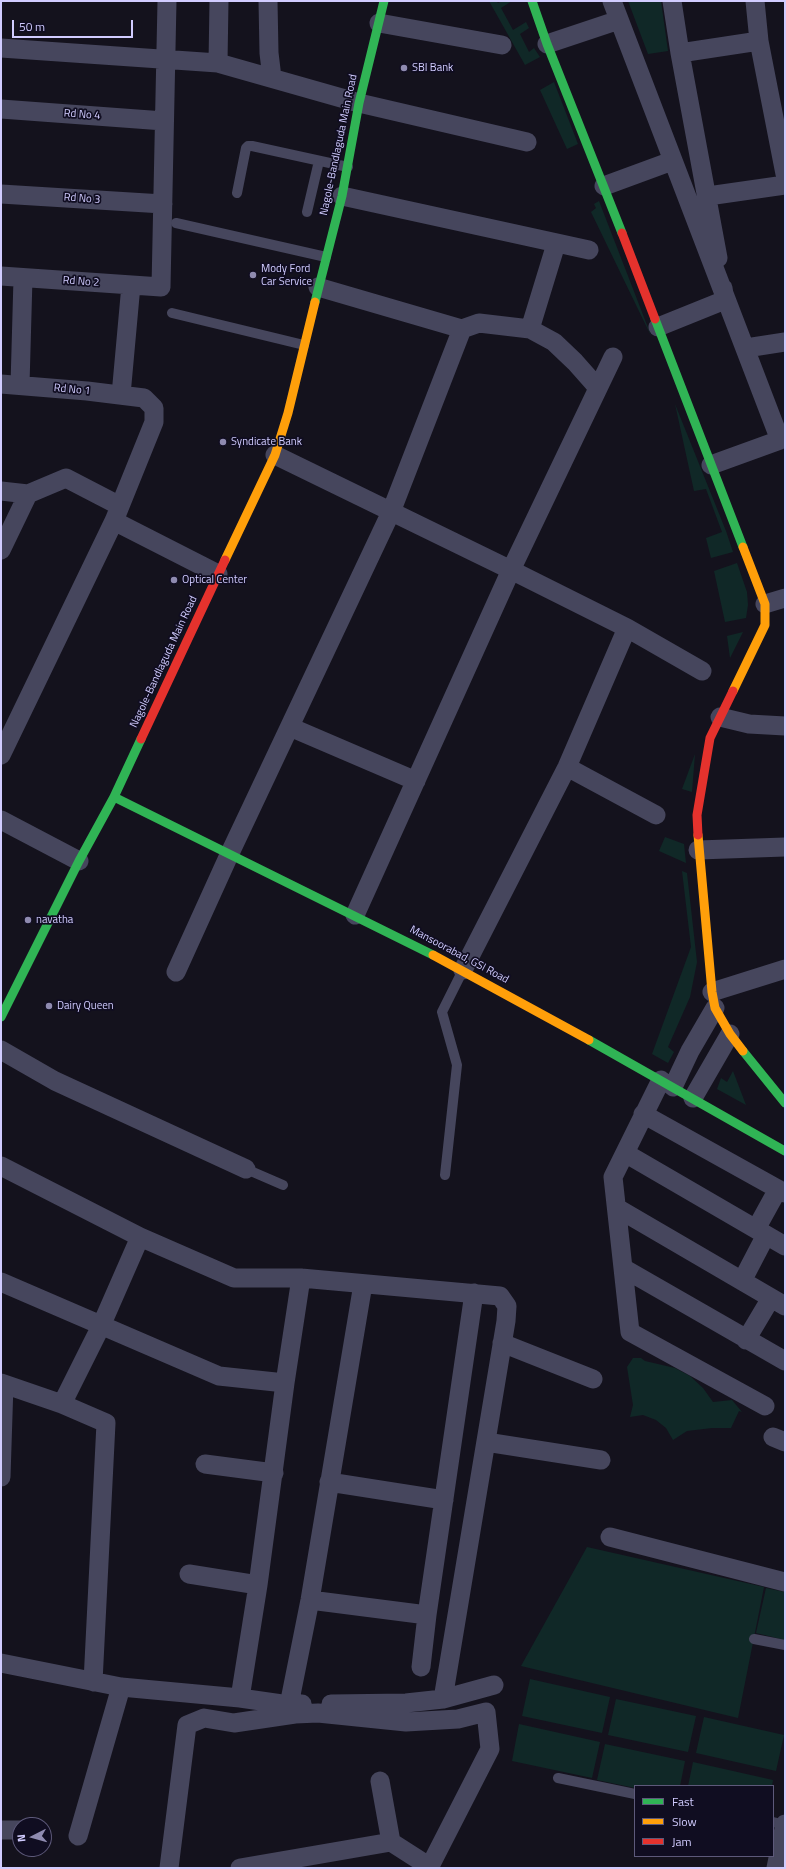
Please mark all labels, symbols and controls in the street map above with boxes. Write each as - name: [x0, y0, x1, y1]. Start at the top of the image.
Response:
- scale bar: [14, 12, 135, 38]
- text: 50 m: [19, 17, 45, 36]
- place label: SBI Bank: [412, 61, 453, 75]
- marker: SBI Bank: [399, 63, 409, 73]
- street label: Nagole-Bandlaguda Main Road: [318, 73, 360, 217]
- street label: Rd No 4: [63, 107, 101, 123]
- street label: Rd No 3: [63, 191, 101, 207]
- place label: Mody Ford Car Service: [261, 262, 312, 288]
- marker: Mody Ford Car Service: [248, 270, 258, 280]
- street label: Rd No 2: [62, 274, 100, 290]
- street label: Rd No 1: [53, 382, 91, 398]
- place label: Syndicate Bank: [231, 435, 302, 449]
- marker: Syndicate Bank: [218, 437, 228, 447]
- place label: Optical Center: [182, 573, 247, 587]
- marker: Optical Center: [169, 575, 179, 585]
- street label: Nagole-Bandlaguda Main Road: [128, 594, 200, 730]
- place label: navatha: [36, 913, 73, 927]
- marker: navatha: [23, 915, 33, 925]
- street label: Mansoorabad, GSI Road: [407, 923, 511, 987]
- place label: Dairy Queen: [57, 999, 114, 1013]
- marker: Dairy Queen: [44, 1001, 54, 1011]
- legend: [634, 1785, 774, 1857]
- text: Fast: [672, 1792, 694, 1811]
- text: Slow: [672, 1812, 697, 1831]
- north arrow: [12, 1817, 52, 1857]
- text: Jam: [672, 1832, 692, 1851]
- text: N: [13, 1834, 29, 1843]

